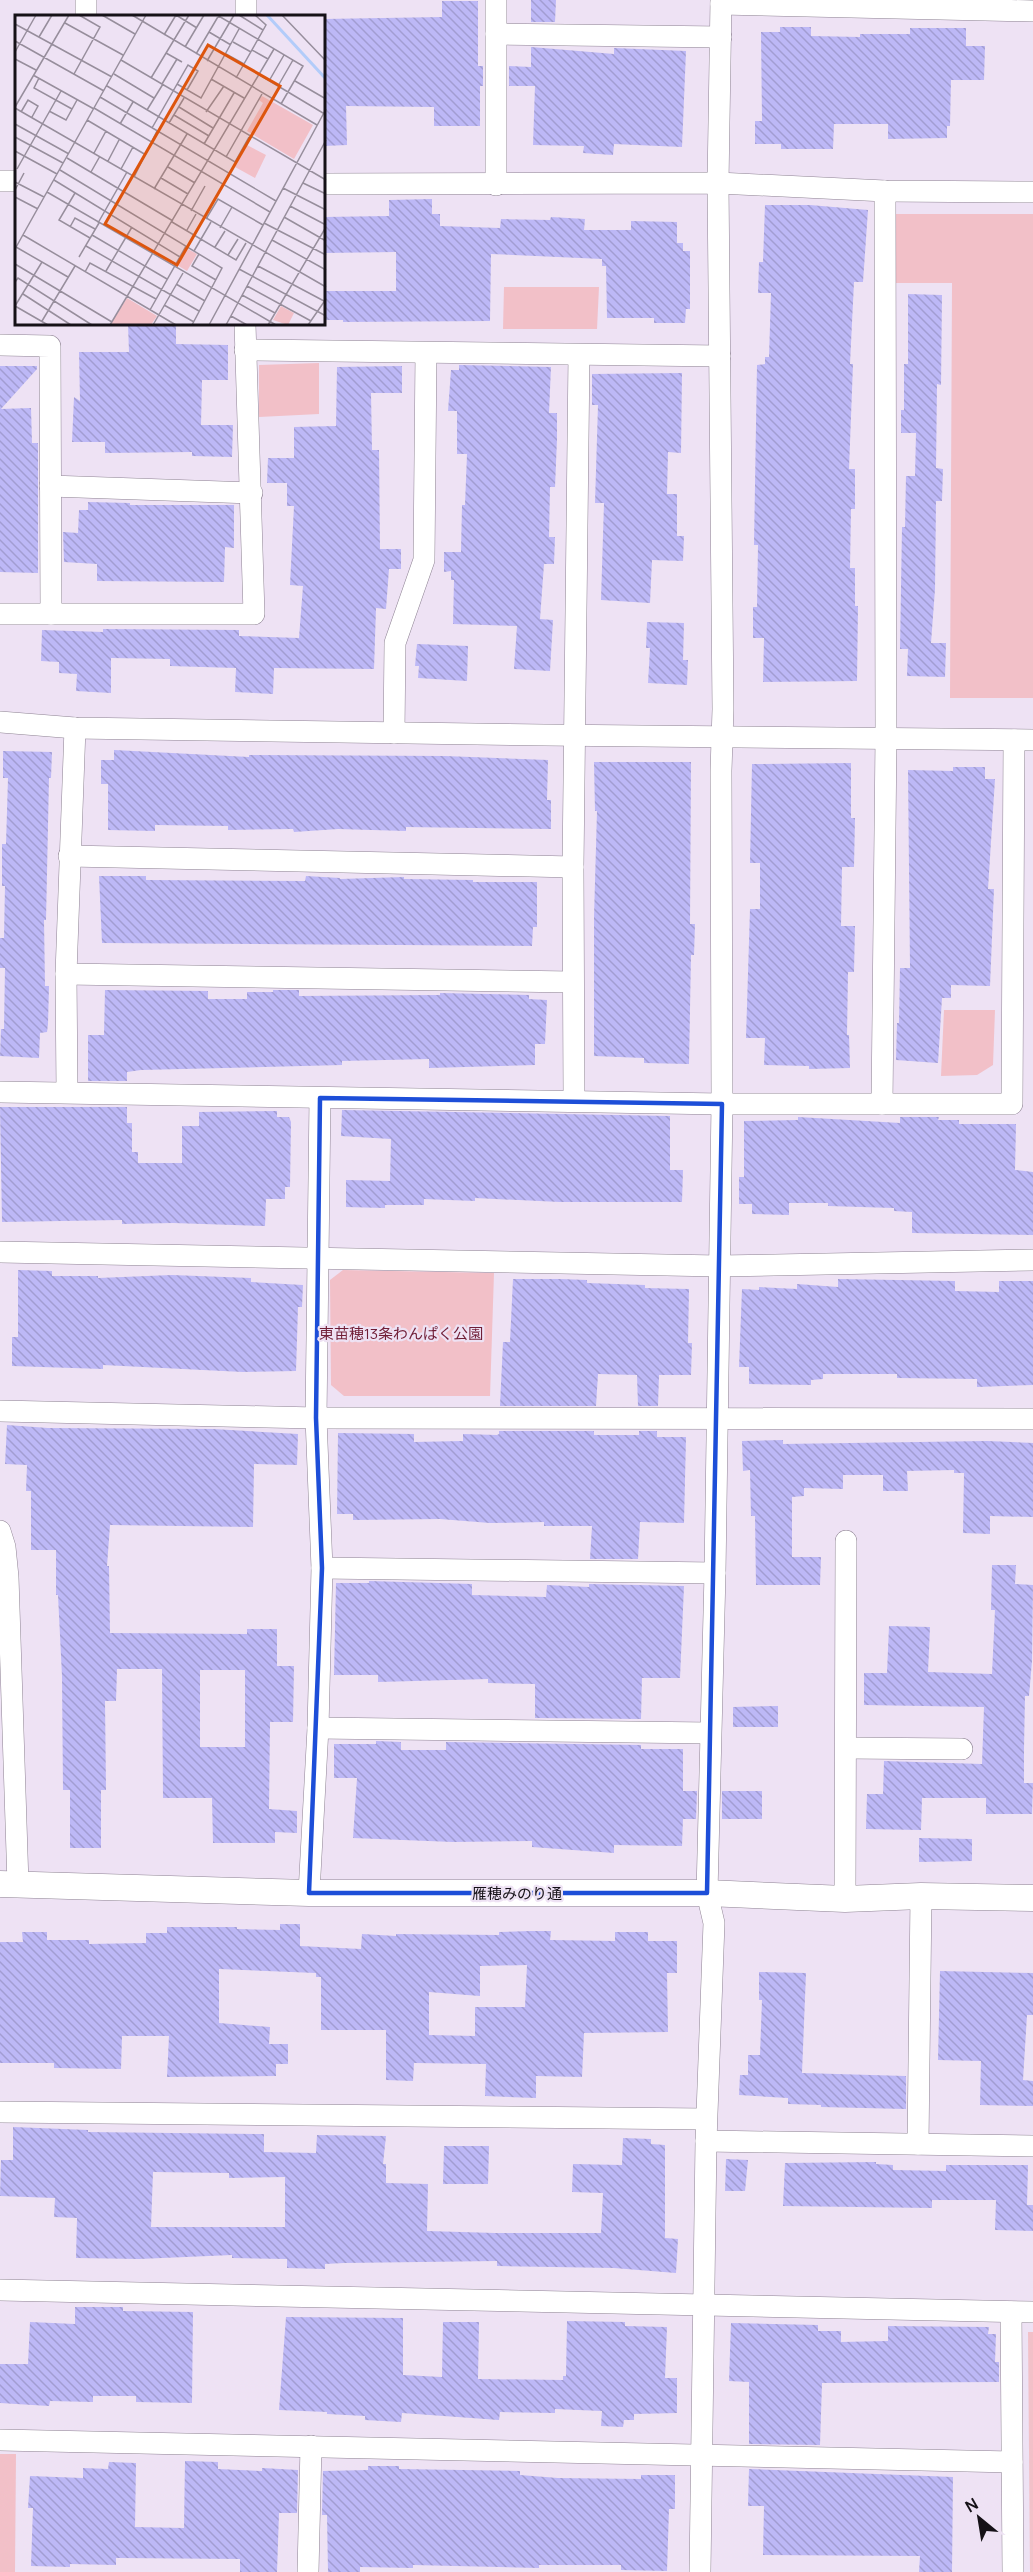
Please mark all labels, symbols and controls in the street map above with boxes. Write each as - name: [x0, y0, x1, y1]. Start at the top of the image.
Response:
- inset map: [15, 15, 326, 326]
- park label: 東苗穂13条わんぱく公園: [319, 1323, 483, 1344]
- street label: 雁穂みのり通: [472, 1883, 562, 1904]
- north arrow: [949, 2488, 1009, 2548]
- text: N: [961, 2493, 982, 2517]

